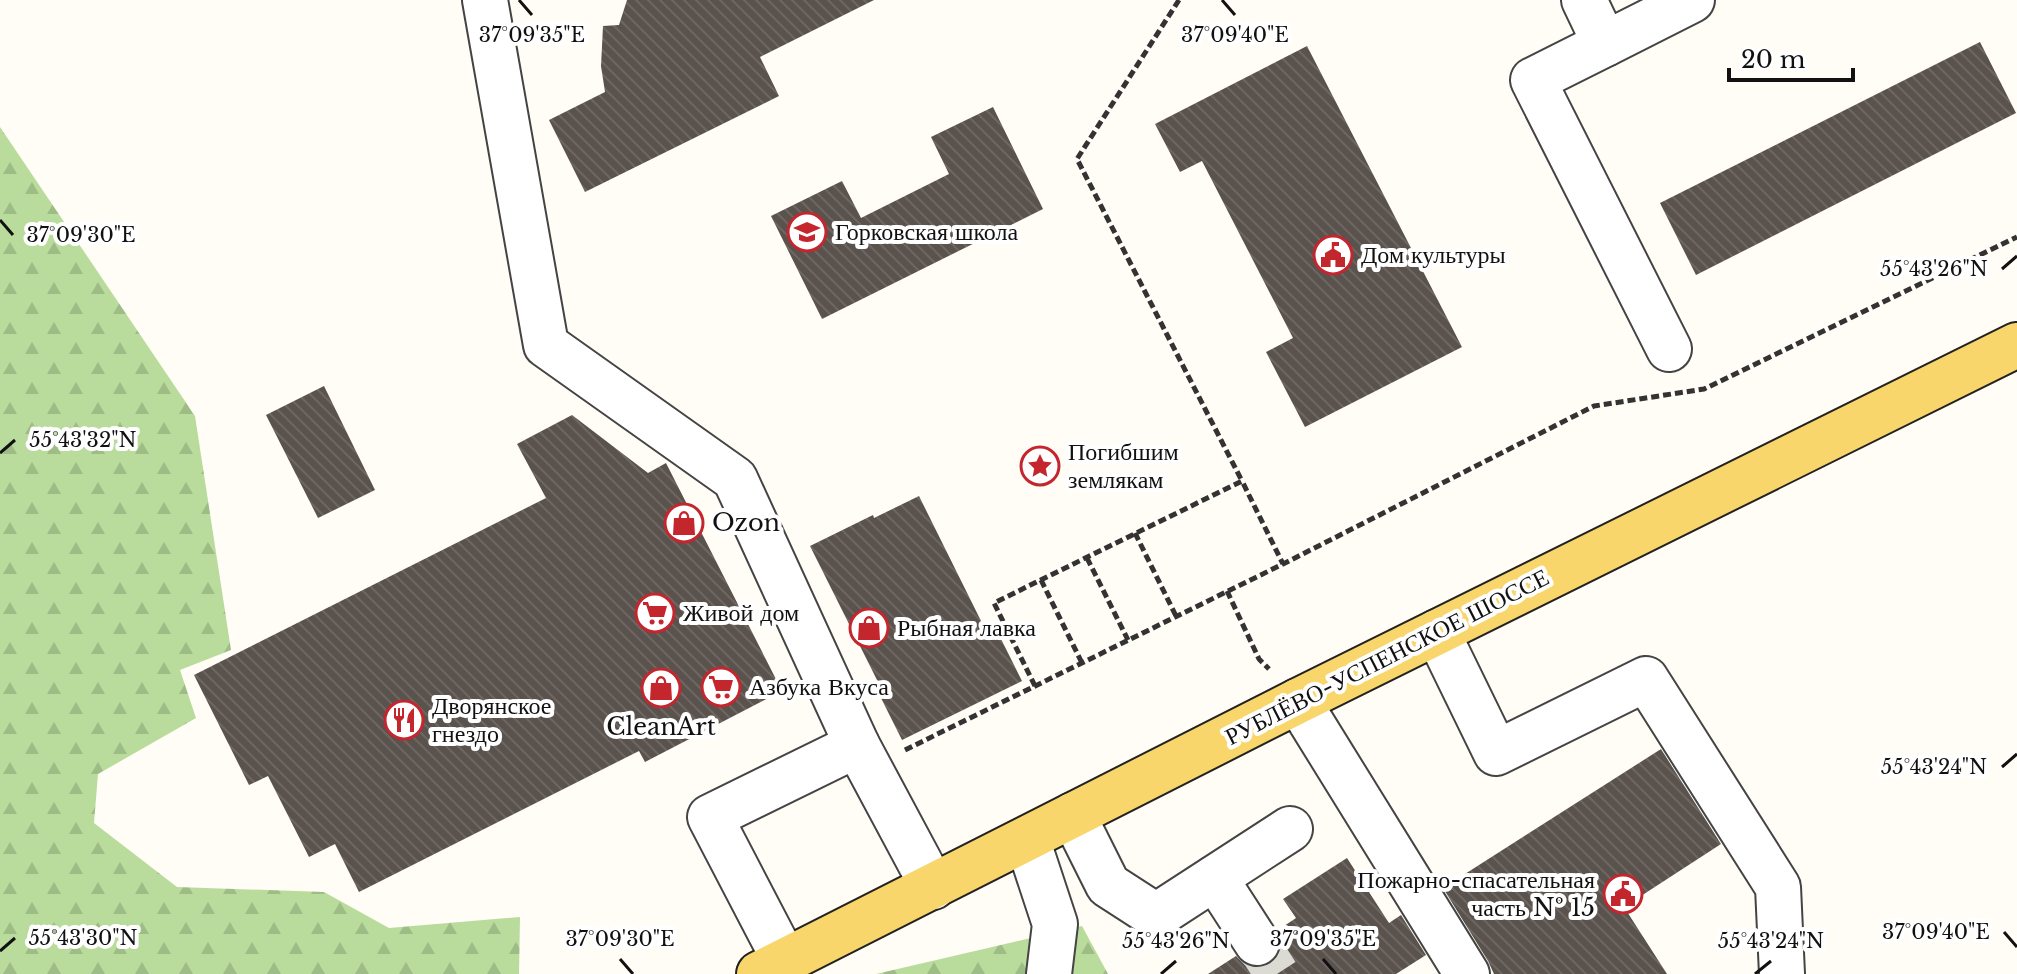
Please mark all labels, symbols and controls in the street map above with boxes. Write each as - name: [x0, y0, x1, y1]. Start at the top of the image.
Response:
- text: 37°09'35"E: [479, 23, 585, 47]
- text: 37°09'40"E: [1181, 23, 1289, 47]
- scale bar: [1729, 32, 1853, 82]
- text: 20 m: [1741, 45, 1806, 74]
- school or university icon: Горковская школа: [786, 211, 828, 253]
- place label: Горковская школа: [835, 217, 1019, 246]
- text: 37°09'30"E: [26, 223, 136, 247]
- public building icon: Дом культуры: [1312, 234, 1354, 276]
- place label: Дом культуры: [1361, 240, 1506, 269]
- text: 55°43'26"N: [1880, 257, 1988, 281]
- text: 55°43'32"N: [29, 428, 137, 452]
- place label: Погибшим землякам: [1068, 437, 1179, 494]
- place icon: Погибшим землякам: [1019, 445, 1061, 487]
- shop icon: Ozon: [663, 502, 705, 544]
- place label: Ozon: [712, 508, 780, 537]
- street label: РУБЛЁВО-УСПЕНСКОЕ ШОССЕ: [1220, 562, 1553, 751]
- supermarket icon: Живой дом: [634, 592, 676, 634]
- place label: Живой дом: [683, 598, 799, 627]
- shop icon: Рыбная лавка: [848, 607, 890, 649]
- place label: Рыбная лавка: [897, 613, 1036, 642]
- supermarket icon: Азбука Вкуса: [700, 666, 742, 708]
- shop icon: CleanArt: [640, 667, 682, 709]
- place label: Азбука Вкуса: [749, 672, 889, 701]
- place label: Дворянское гнездо: [432, 691, 551, 748]
- restaurant icon: Дворянское гнездо: [383, 699, 425, 741]
- place label: CleanArt: [606, 712, 716, 741]
- text: 55°43'24"N: [1881, 755, 1987, 779]
- place label: Пожарно-спасательная часть № 15: [1357, 865, 1595, 922]
- public building icon: Пожарно-спасательная часть № 15: [1602, 873, 1644, 915]
- text: 37°09'40"E: [1882, 920, 1990, 944]
- text: 55°43'30"N: [28, 926, 138, 950]
- text: 37°09'30"E: [565, 927, 675, 951]
- text: 37°09'35"E: [1270, 927, 1376, 951]
- text: 55°43'26"N: [1122, 929, 1230, 953]
- text: 55°43'24"N: [1718, 929, 1824, 953]

